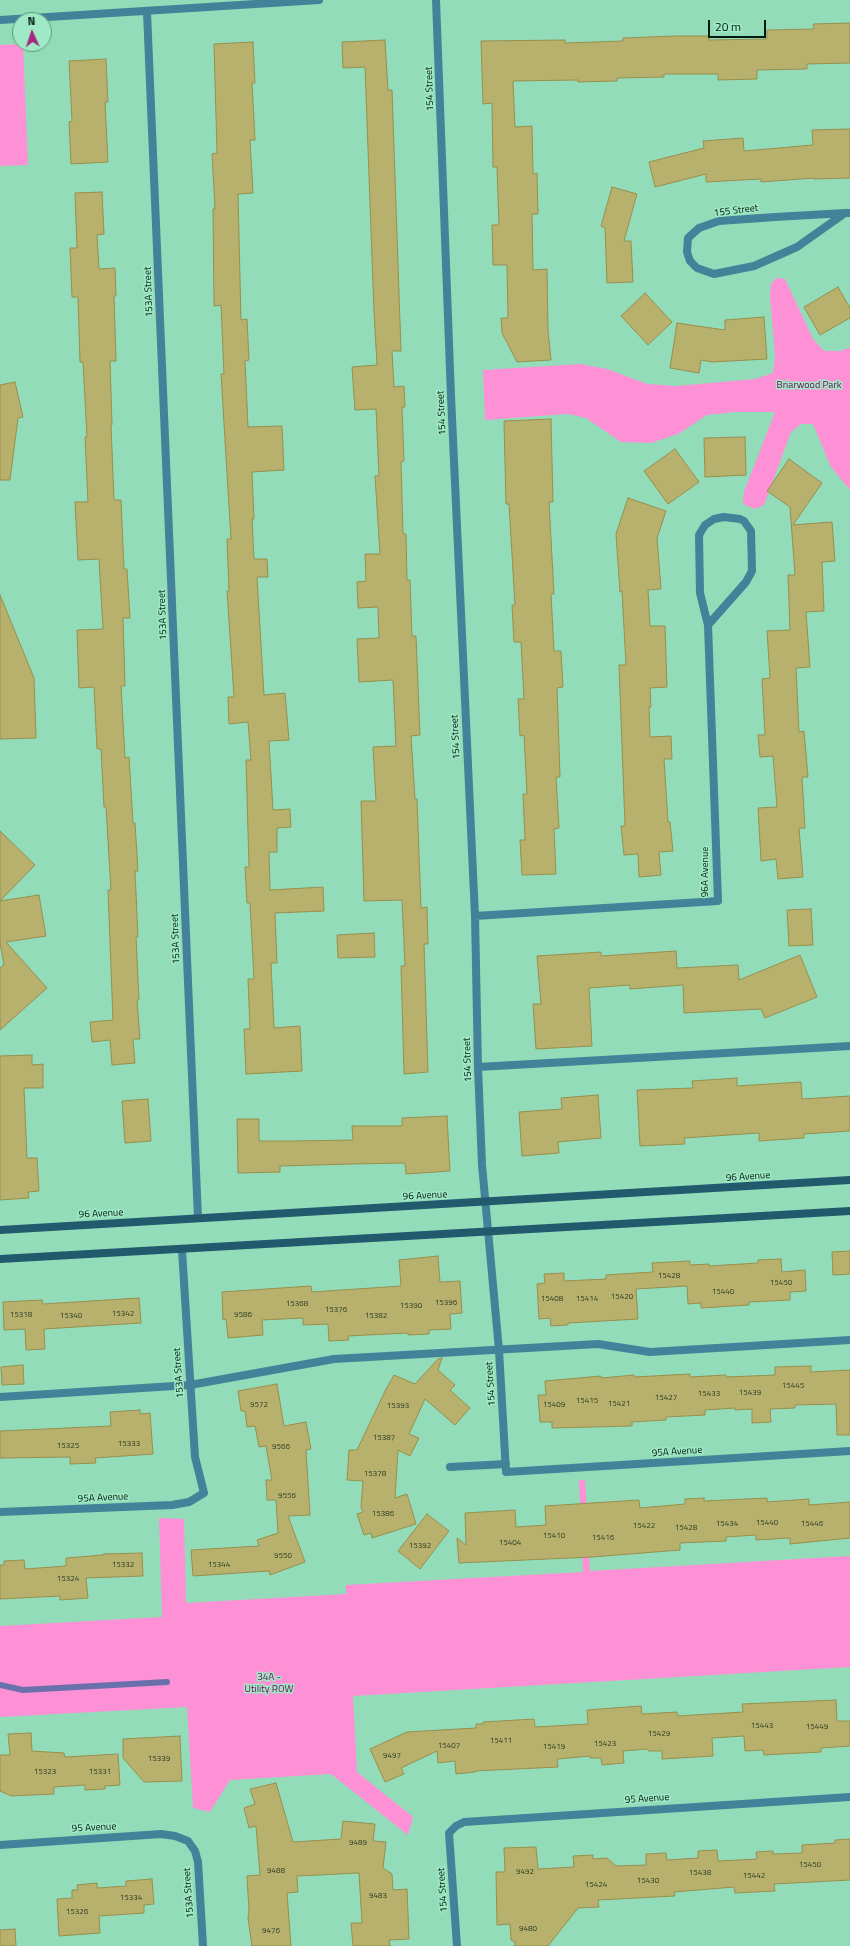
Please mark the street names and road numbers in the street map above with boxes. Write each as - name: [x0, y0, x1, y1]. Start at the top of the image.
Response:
- street label: 154 Street: [423, 66, 437, 112]
- street label: 155 Street: [713, 202, 759, 220]
- street label: 153A Street: [142, 266, 156, 318]
- street label: 154 Street: [435, 390, 449, 436]
- street label: 153A Street: [156, 589, 170, 641]
- street label: 154 Street: [449, 714, 463, 760]
- street label: 96A Avenue: [700, 847, 712, 897]
- street label: 153A Street: [169, 913, 183, 965]
- street label: 154 Street: [461, 1037, 475, 1083]
- street label: 96 Avenue: [725, 1169, 771, 1185]
- street label: 96 Avenue: [402, 1189, 448, 1203]
- street label: 96 Avenue: [78, 1207, 124, 1221]
- street label: 153A Street: [171, 1347, 187, 1399]
- street label: 154 Street: [483, 1361, 499, 1407]
- street label: 95A Avenue: [651, 1444, 703, 1460]
- street label: 95A Avenue: [77, 1491, 129, 1505]
- street label: 95 Avenue: [624, 1791, 670, 1807]
- street label: 95 Avenue: [71, 1821, 117, 1835]
- street label: 153A Street: [181, 1867, 197, 1919]
- street label: 154 Street: [435, 1867, 451, 1913]

